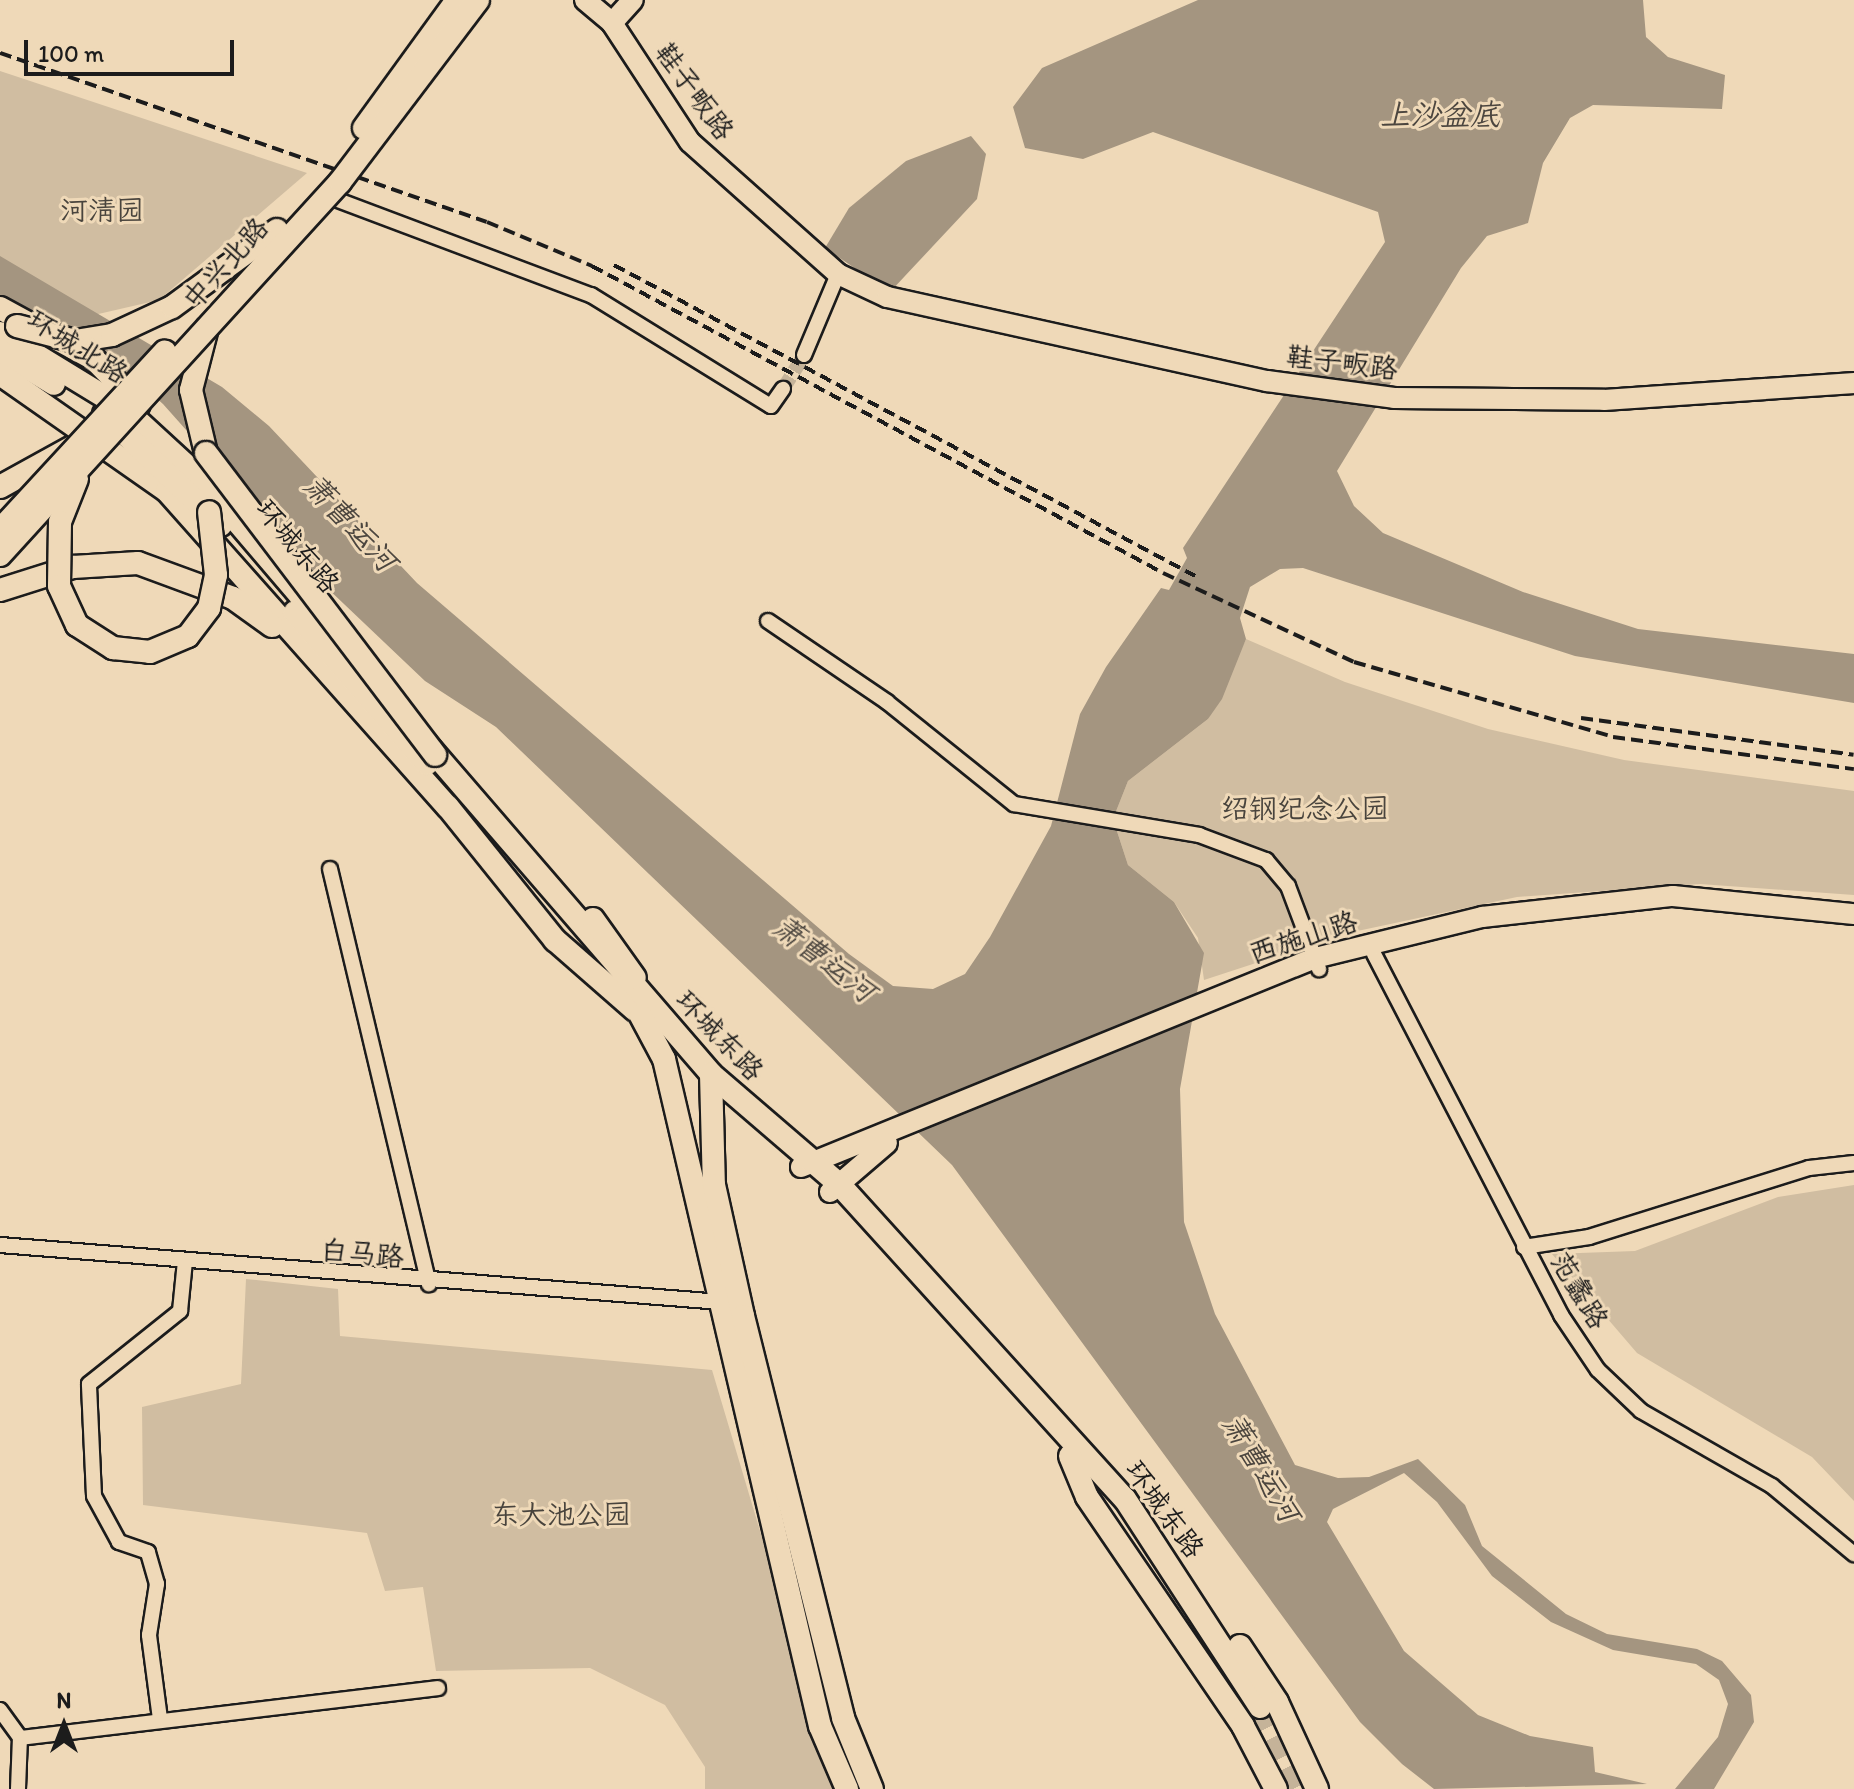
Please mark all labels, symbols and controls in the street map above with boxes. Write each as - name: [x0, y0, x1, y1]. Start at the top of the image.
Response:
- scale bar: [28, 24, 238, 74]
- street label: 鞋子畈路: [648, 36, 742, 146]
- text: 100 m: [38, 39, 104, 68]
- water label: 上沙盆底: [1380, 97, 1500, 133]
- park label: 河清园: [60, 193, 144, 227]
- street label: 中兴北路: [175, 210, 275, 316]
- street label: 环城北路: [22, 302, 134, 390]
- street label: 鞋子畈路: [1284, 339, 1400, 385]
- water label: 萧曹运河: [296, 467, 404, 579]
- street label: 环城东路: [249, 492, 347, 600]
- park label: 绍钢纪念公园: [1221, 791, 1389, 825]
- street label: 西施山路: [1245, 904, 1361, 970]
- water label: 萧曹运河: [766, 908, 882, 1010]
- street label: 环城东路: [669, 983, 771, 1087]
- street label: 白马路: [319, 1233, 405, 1273]
- street label: 范蠡路: [1544, 1245, 1616, 1335]
- water label: 萧曹运河: [1215, 1407, 1307, 1529]
- street label: 环城东路: [1118, 1454, 1212, 1564]
- park label: 东大池公园: [491, 1497, 631, 1531]
- north arrow: [24, 1685, 104, 1765]
- text: N: [57, 1687, 71, 1714]

